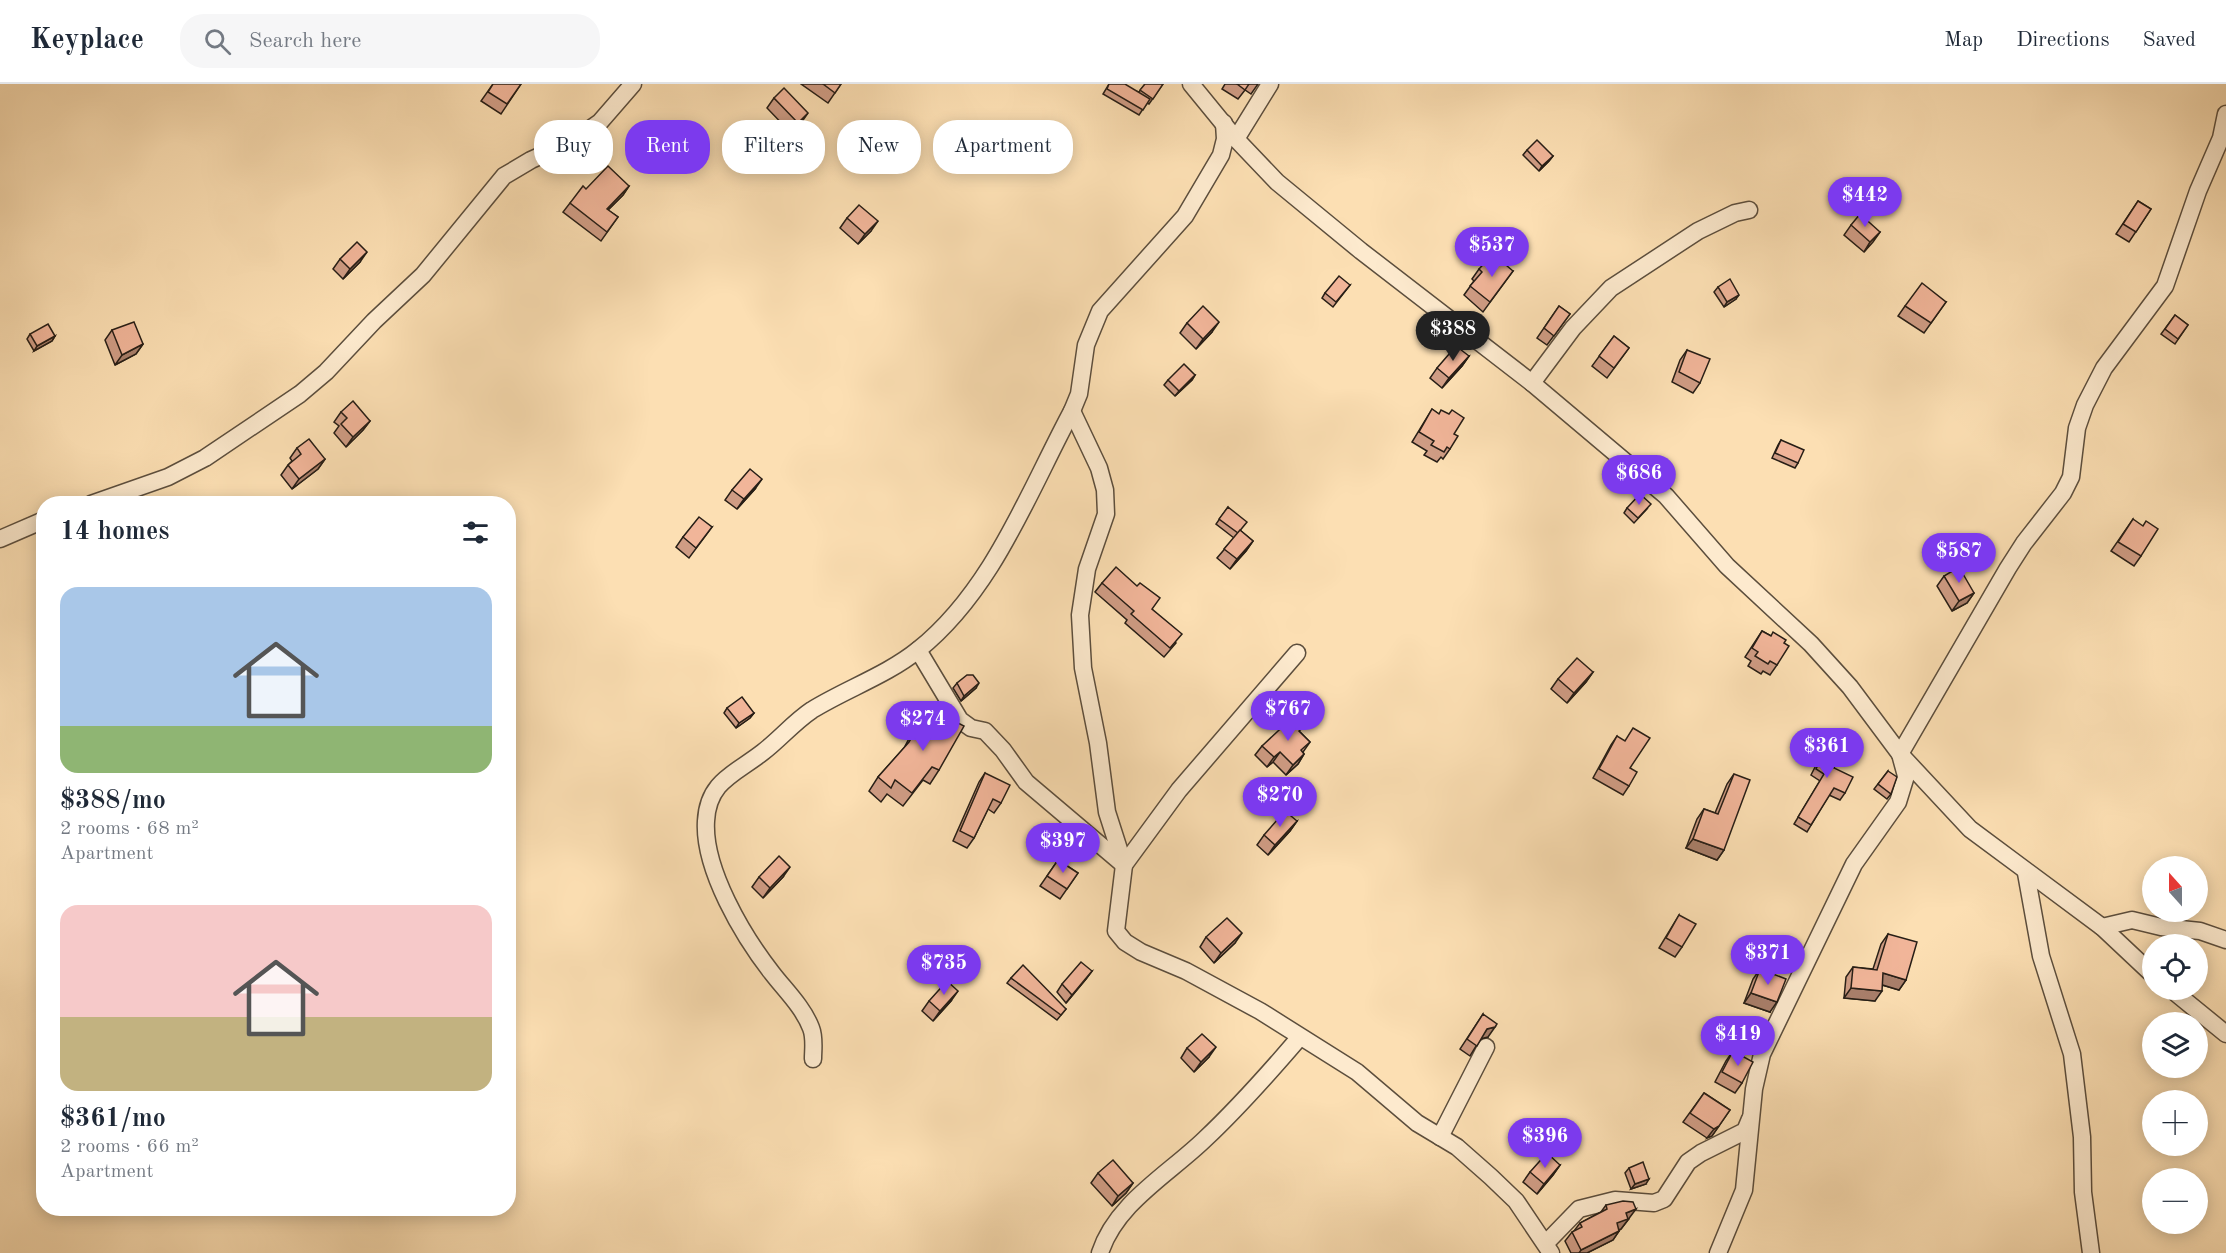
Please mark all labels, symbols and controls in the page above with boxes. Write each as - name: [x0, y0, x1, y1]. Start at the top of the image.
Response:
- search box: [180, 14, 600, 68]
- icon: search: [201, 25, 234, 58]
- text: Keyplace: [30, 27, 144, 55]
- text: Search here: [249, 30, 361, 52]
- text: Map: [1944, 30, 1983, 51]
- text: Directions: [2016, 30, 2110, 51]
- text: Saved: [2143, 30, 2196, 51]
- chip: Buy: [534, 120, 613, 174]
- chip: Rent: [625, 120, 710, 174]
- chip: Filters: [722, 120, 825, 174]
- chip: New: [837, 120, 921, 174]
- chip: Apartment: [933, 120, 1073, 174]
- pin: $442: [1829, 177, 1901, 228]
- text: $442: [1842, 186, 1888, 206]
- pin: $537: [1456, 227, 1528, 278]
- text: $537: [1469, 236, 1515, 256]
- pin: $388: [1417, 311, 1489, 362]
- text: $388: [1430, 320, 1476, 340]
- pin: $686: [1603, 455, 1675, 506]
- text: $686: [1616, 464, 1662, 484]
- icon: filters: [459, 516, 492, 549]
- text: 14 homes: [60, 519, 169, 545]
- pin: $587: [1923, 533, 1995, 584]
- text: $587: [1936, 542, 1982, 562]
- icon: home: [222, 626, 330, 734]
- pin: $767: [1252, 691, 1324, 742]
- text: $767: [1265, 700, 1311, 720]
- pin: $274: [887, 701, 959, 752]
- text: $274: [900, 710, 946, 730]
- pin: $361: [1791, 728, 1863, 779]
- text: $361: [1804, 737, 1850, 757]
- pin: $270: [1244, 777, 1316, 828]
- text: $270: [1257, 786, 1303, 806]
- text: $388/mo: [60, 788, 166, 814]
- text: 2 rooms · 68 m²: [60, 819, 199, 839]
- pin: $397: [1027, 823, 1099, 874]
- text: $397: [1040, 832, 1086, 852]
- text: Apartment: [60, 844, 154, 864]
- north arrow: [2142, 856, 2208, 922]
- map controls: [2142, 856, 2208, 1234]
- button: locate: [2142, 934, 2208, 1000]
- pin: $371: [1732, 935, 1804, 986]
- icon: home: [222, 944, 330, 1052]
- text: $371: [1745, 944, 1791, 964]
- pin: $735: [908, 945, 980, 996]
- text: $735: [921, 954, 967, 974]
- button: layers: [2142, 1012, 2208, 1078]
- pin: $419: [1702, 1016, 1774, 1067]
- text: $419: [1715, 1025, 1761, 1045]
- button: +: [2142, 1090, 2208, 1156]
- text: $361/mo: [60, 1106, 166, 1132]
- pin: $396: [1509, 1118, 1581, 1169]
- text: $396: [1522, 1127, 1568, 1147]
- text: 2 rooms · 66 m²: [60, 1137, 199, 1157]
- text: Apartment: [60, 1162, 154, 1182]
- button: −: [2142, 1168, 2208, 1234]

